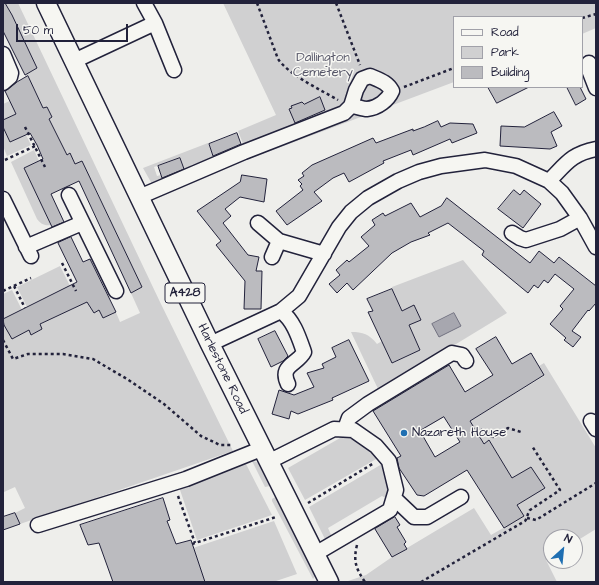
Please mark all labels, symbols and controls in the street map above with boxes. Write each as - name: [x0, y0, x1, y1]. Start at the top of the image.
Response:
- scale bar: [18, 16, 130, 42]
- legend: [453, 16, 583, 88]
- text: 50 m: [23, 22, 53, 39]
- text: Road: [491, 24, 519, 41]
- text: Park: [491, 44, 519, 61]
- park label: Dallington Cemetery: [293, 50, 353, 81]
- text: Building: [491, 64, 529, 81]
- road number: A428: [165, 283, 205, 303]
- street label: Harlestone Road: [193, 321, 251, 417]
- place label: Nazareth House: [412, 425, 506, 441]
- marker: Nazareth House: [399, 428, 409, 438]
- north arrow: [543, 529, 583, 569]
- text: N: [562, 531, 575, 547]

